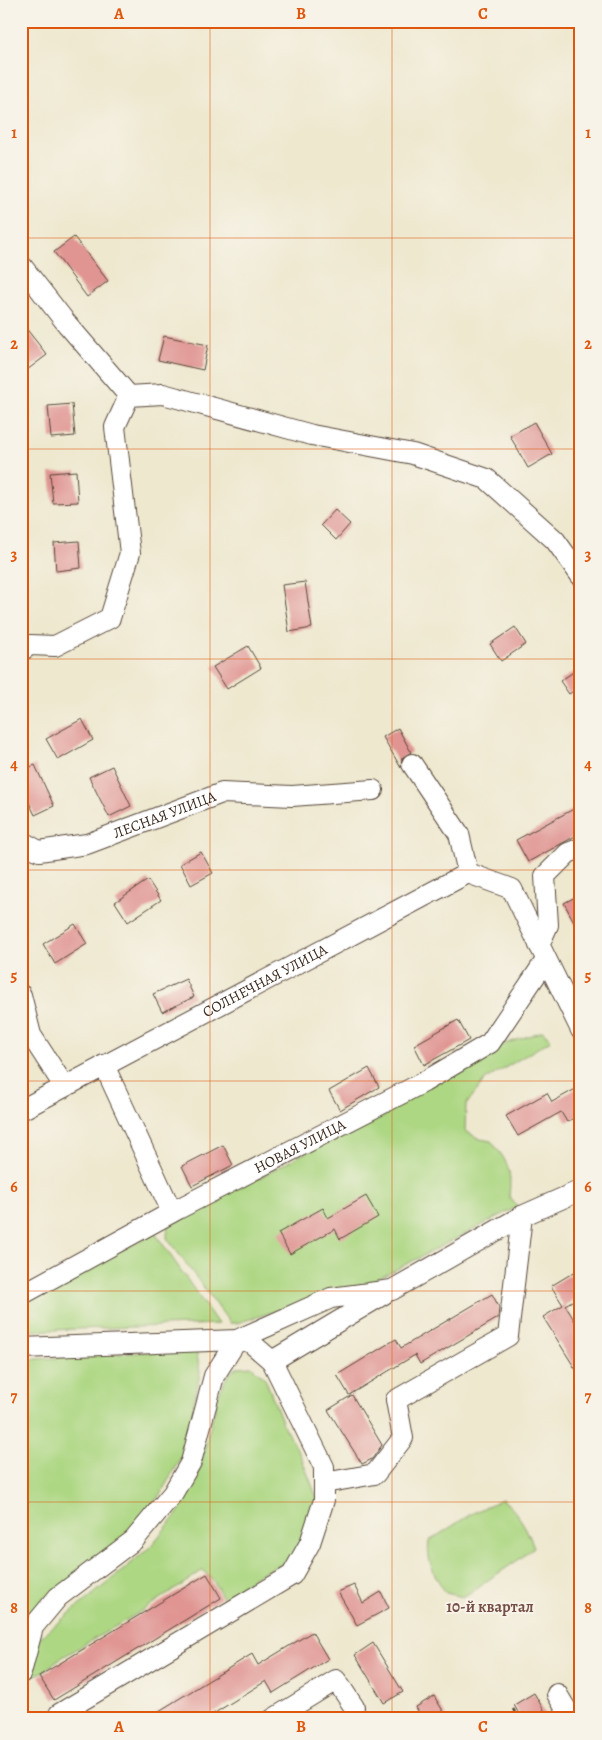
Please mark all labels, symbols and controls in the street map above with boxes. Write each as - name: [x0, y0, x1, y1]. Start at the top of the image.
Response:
- text: A: [113, 3, 125, 25]
- text: B: [296, 3, 306, 25]
- text: C: [478, 3, 488, 25]
- text: 1: [11, 122, 17, 144]
- text: 1: [585, 122, 591, 144]
- text: 2: [10, 333, 18, 355]
- text: 2: [584, 333, 592, 355]
- text: 3: [11, 544, 18, 566]
- text: 3: [585, 544, 592, 566]
- text: 4: [10, 754, 18, 776]
- text: 4: [584, 754, 592, 776]
- street label: ЛЕСНАЯ УЛИЦА: [110, 786, 219, 843]
- street label: СОЛНЕЧНАЯ УЛИЦА: [199, 939, 331, 1022]
- text: 5: [11, 965, 18, 987]
- text: 5: [585, 965, 592, 987]
- street label: НОВАЯ УЛИЦА: [251, 1114, 349, 1178]
- text: 6: [10, 1176, 18, 1198]
- text: 6: [584, 1176, 592, 1198]
- text: 7: [11, 1386, 18, 1408]
- text: 7: [585, 1386, 592, 1408]
- district label: 10-й квартал: [446, 1596, 534, 1618]
- text: 8: [10, 1597, 18, 1619]
- text: 8: [584, 1597, 592, 1619]
- text: A: [113, 1716, 125, 1738]
- text: B: [296, 1716, 306, 1738]
- text: C: [478, 1716, 488, 1738]

